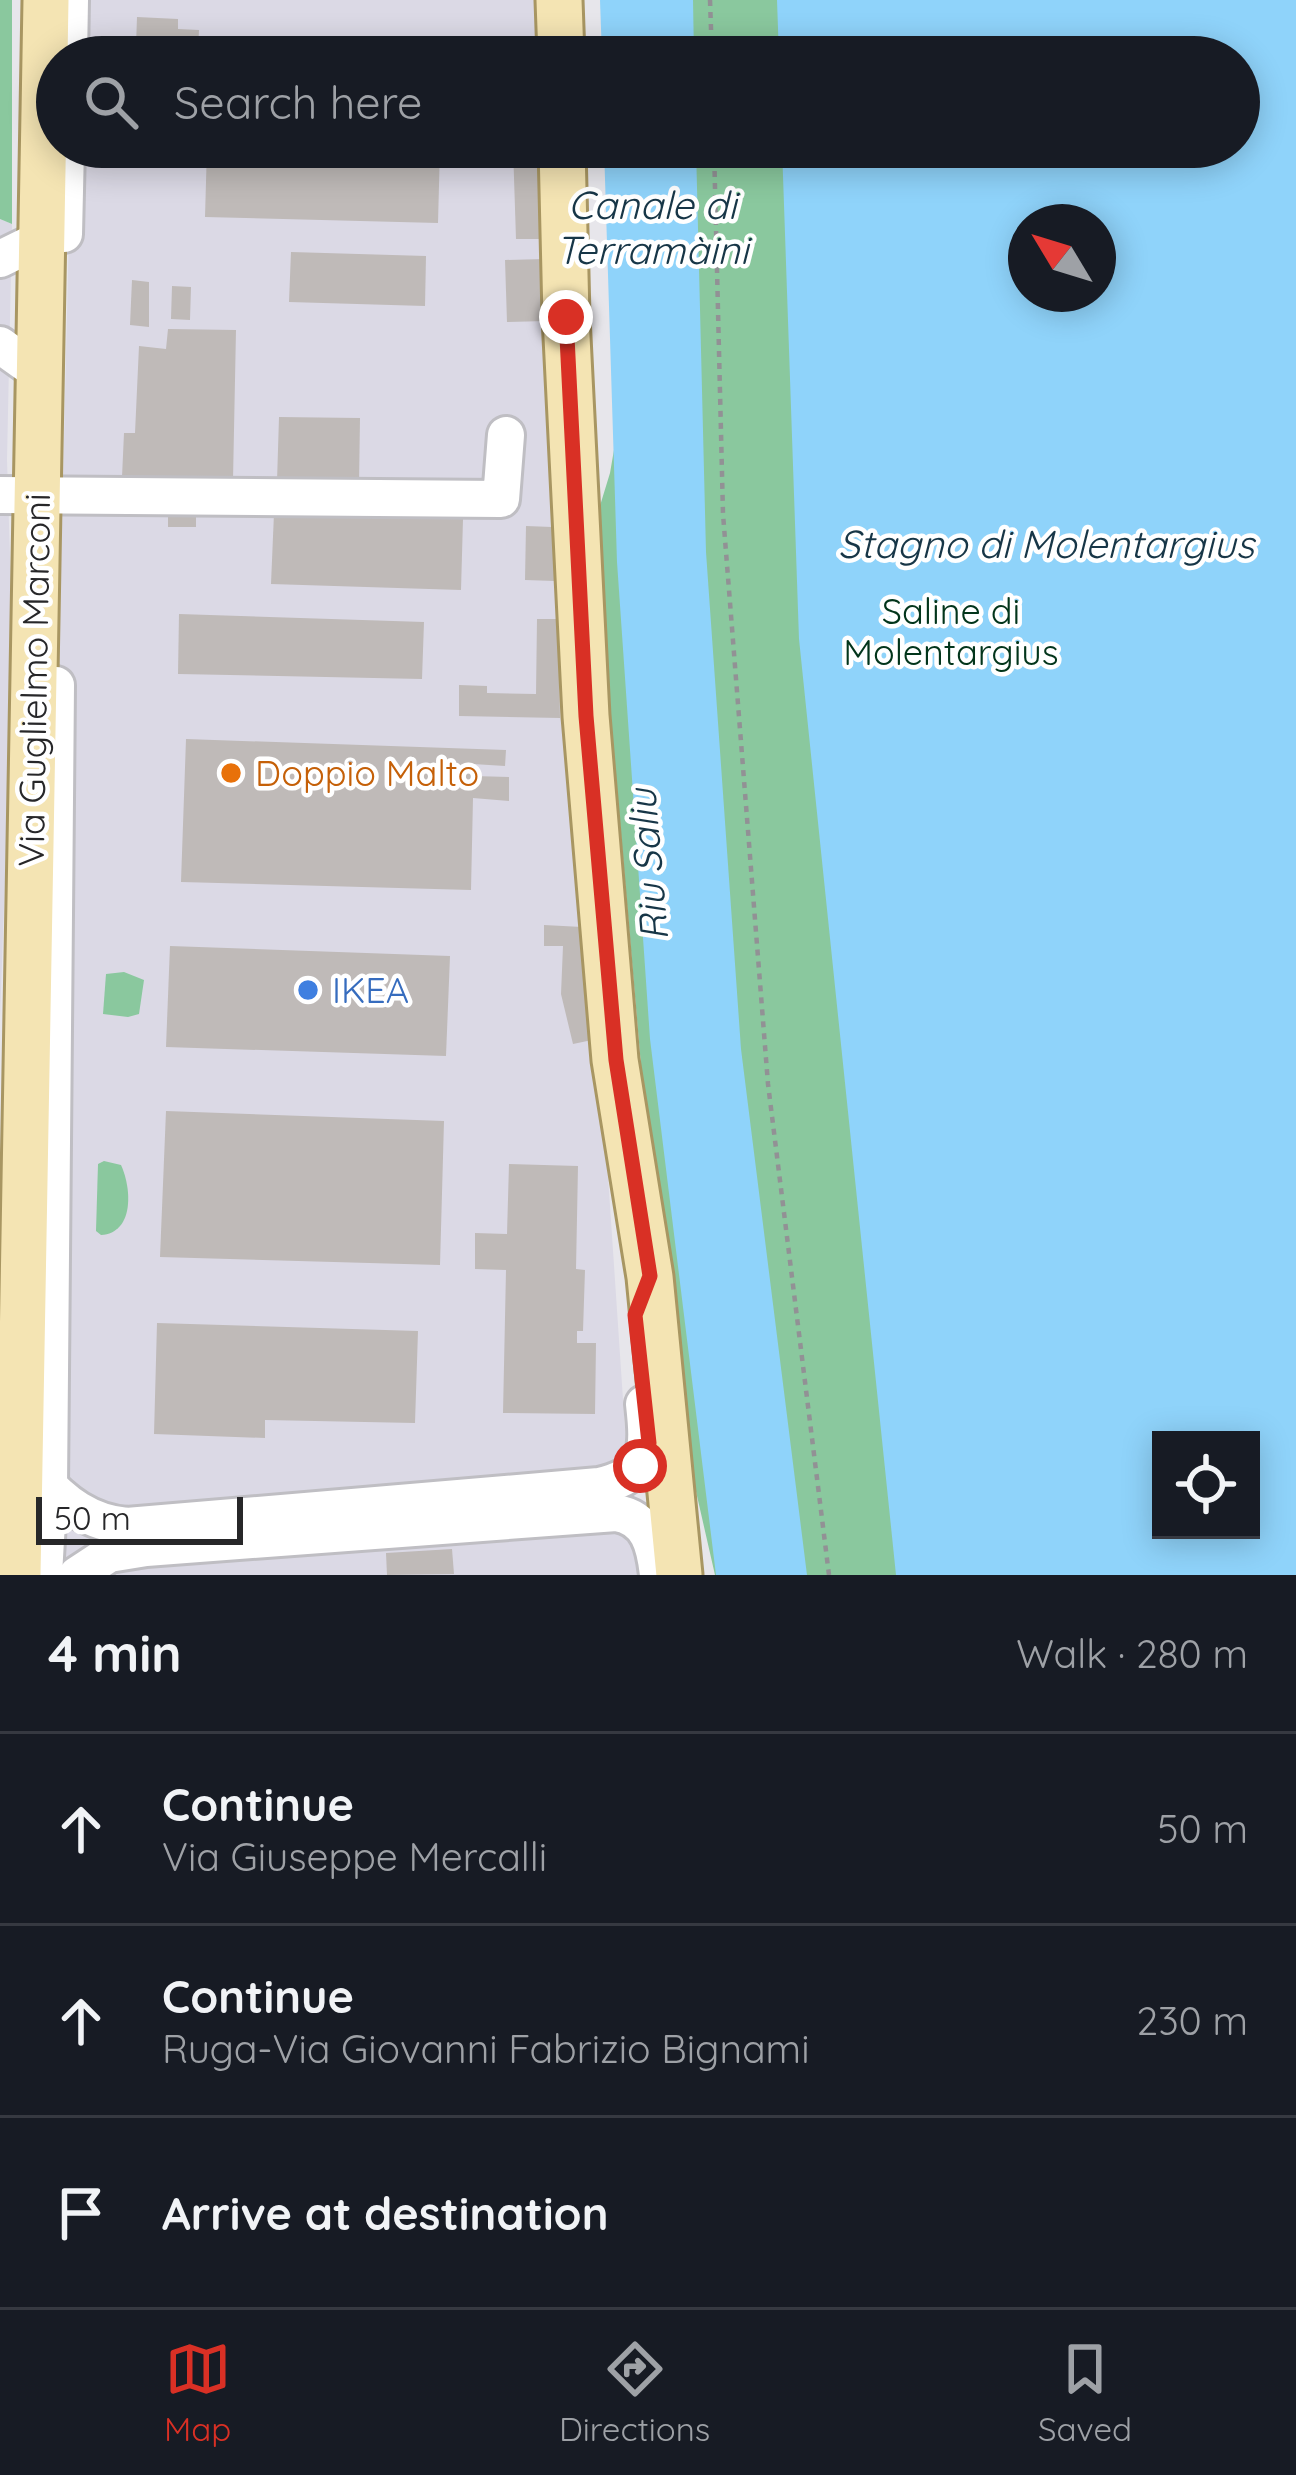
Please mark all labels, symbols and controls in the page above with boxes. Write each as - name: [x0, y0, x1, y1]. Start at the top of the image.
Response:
- search box: [36, 36, 1260, 168]
- icon: search: [78, 69, 144, 135]
- text: Search here: [174, 74, 422, 130]
- water label: Canale di Terramàini: [556, 180, 753, 274]
- north arrow: [1008, 204, 1116, 312]
- route end: [539, 290, 593, 344]
- street label: Via Guglielmo Marconi: [8, 493, 59, 867]
- water label: Stagno di Molentargius: [838, 519, 1257, 568]
- park label: Saline di Molentargius: [843, 588, 1059, 674]
- place label: Doppio Malto: [255, 750, 479, 795]
- marker: Doppio Malto: [218, 760, 244, 786]
- water label: Riu Saliu: [616, 785, 679, 943]
- place label: IKEA: [332, 967, 409, 1012]
- marker: IKEA: [295, 977, 321, 1003]
- map controls: [1152, 1431, 1260, 1539]
- button: locate: [1152, 1431, 1260, 1539]
- route start: [613, 1439, 667, 1493]
- scale bar: [36, 1491, 243, 1544]
- text: 50 m: [54, 1497, 131, 1538]
- text: 4 min: [48, 1621, 182, 1685]
- text: Walk · 280 m: [1016, 1629, 1248, 1678]
- text: Continue: [162, 1776, 354, 1832]
- icon: ahead: [48, 1796, 114, 1862]
- text: 50 m: [1157, 1804, 1248, 1853]
- text: Via Giuseppe Mercalli: [162, 1832, 547, 1881]
- text: Continue: [162, 1968, 354, 2024]
- icon: ahead: [48, 1988, 114, 2054]
- text: 230 m: [1137, 1996, 1248, 2045]
- text: Ruga-Via Giovanni Fabrizio Bignami: [162, 2024, 809, 2073]
- icon: arrive: [48, 2180, 114, 2246]
- text: Arrive at destination: [162, 2185, 608, 2241]
- tab: Map: [164, 2336, 231, 2449]
- tab: Directions: [559, 2336, 710, 2449]
- tab: Saved: [1038, 2336, 1132, 2449]

